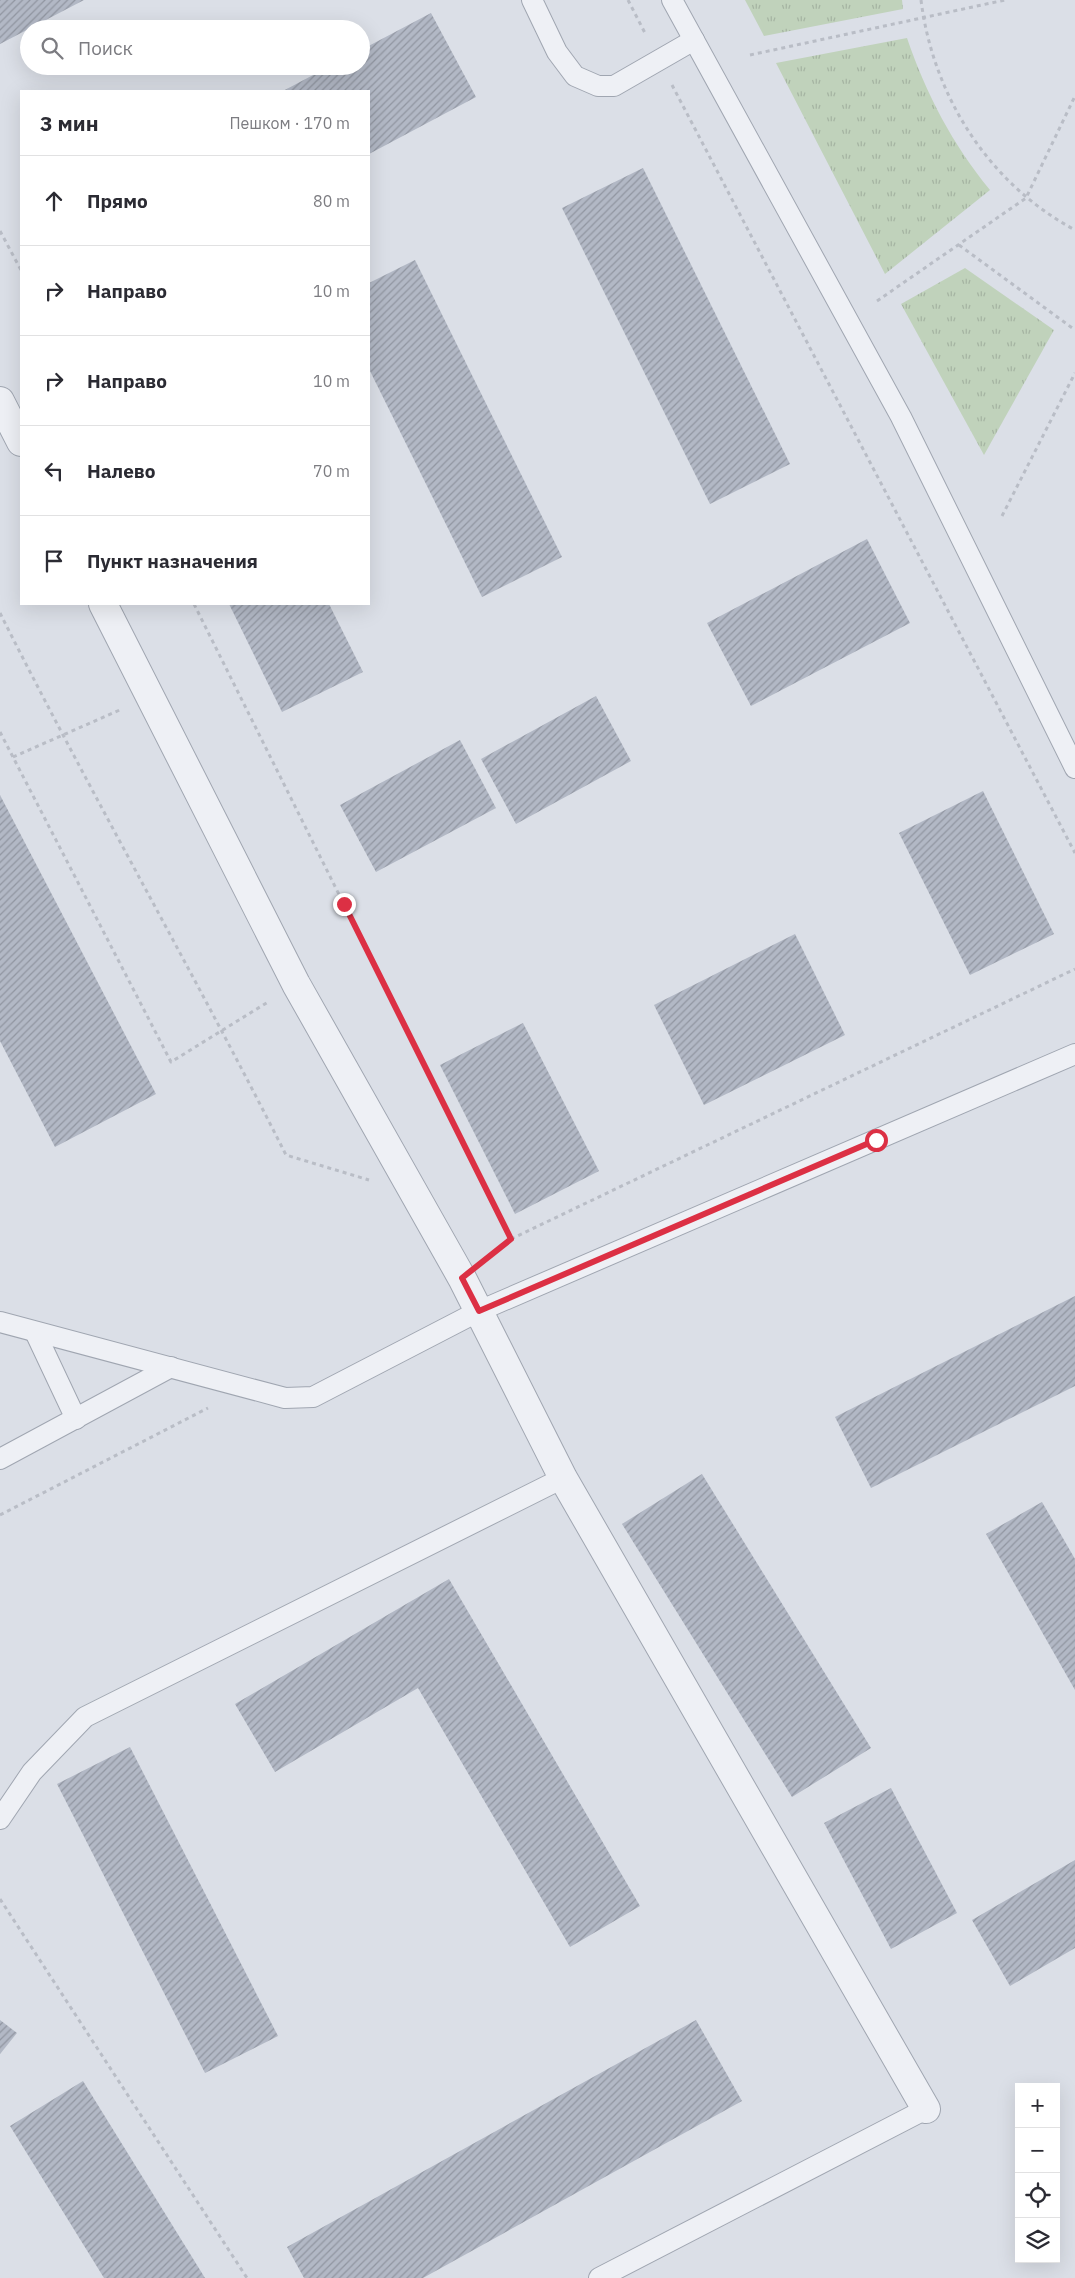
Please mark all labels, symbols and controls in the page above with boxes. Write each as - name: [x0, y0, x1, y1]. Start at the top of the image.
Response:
- search box: [20, 20, 370, 75]
- icon: search: [38, 34, 66, 62]
- text: Поиск: [78, 36, 133, 60]
- text: 3 мин: [40, 109, 99, 137]
- text: Пешком · 170 m: [229, 113, 350, 133]
- icon: ahead: [40, 187, 68, 215]
- text: Прямо: [87, 189, 148, 213]
- text: 80 m: [313, 191, 350, 211]
- icon: right: [40, 277, 68, 305]
- text: Направо: [87, 279, 167, 303]
- text: 10 m: [313, 281, 350, 301]
- icon: right: [40, 367, 68, 395]
- text: Направо: [87, 369, 167, 393]
- text: 10 m: [313, 371, 350, 391]
- icon: left: [40, 457, 68, 485]
- text: Налево: [87, 459, 156, 483]
- text: 70 m: [313, 461, 350, 481]
- icon: arrive: [40, 547, 68, 575]
- text: Пункт назначения: [87, 549, 258, 573]
- route end: [333, 893, 356, 916]
- route start: [865, 1129, 888, 1152]
- map controls: [1015, 2083, 1060, 2263]
- button: +: [1015, 2083, 1060, 2128]
- button: −: [1015, 2128, 1060, 2173]
- button: locate: [1015, 2173, 1060, 2218]
- button: layers: [1015, 2218, 1060, 2263]

